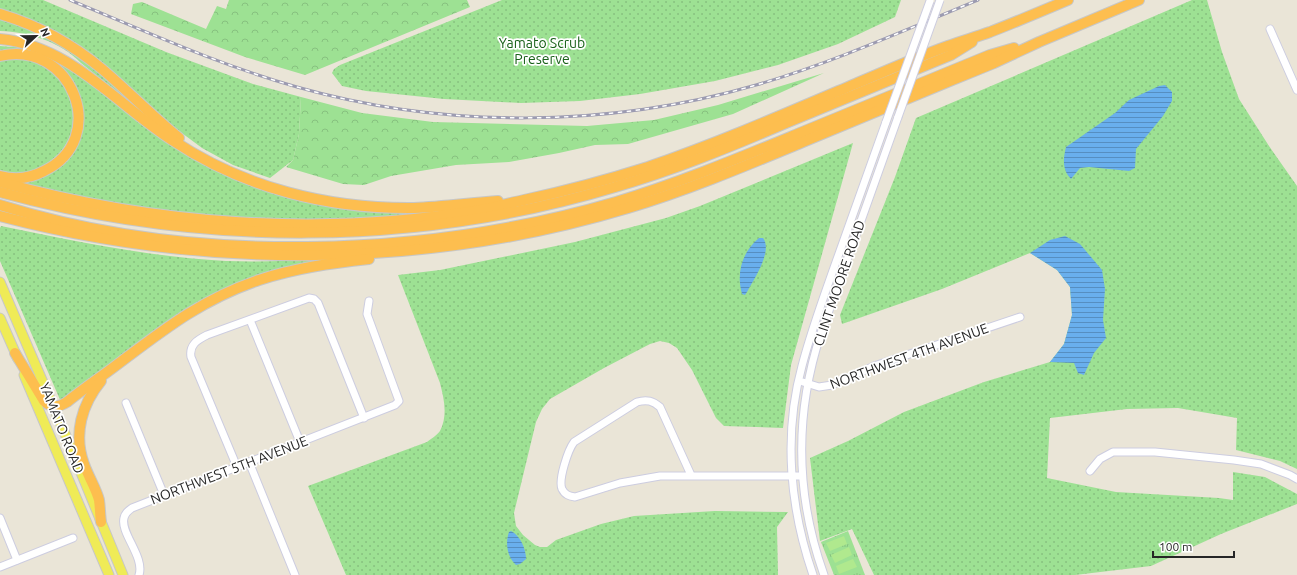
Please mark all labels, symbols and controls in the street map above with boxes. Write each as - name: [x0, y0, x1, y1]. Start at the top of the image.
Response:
- north arrow: [16, 16, 56, 56]
- text: N: [38, 26, 52, 38]
- park label: Yamato Scrub Preserve: [499, 35, 585, 67]
- street label: CLINT MOORE ROAD: [810, 218, 868, 348]
- street label: NORTHWEST 4TH AVENUE: [828, 320, 991, 392]
- street label: YAMATO ROAD: [36, 380, 88, 476]
- street label: NORTHWEST 5TH AVENUE: [148, 432, 310, 507]
- scale bar: [1153, 533, 1234, 559]
- text: 100 m: [1159, 540, 1192, 553]

